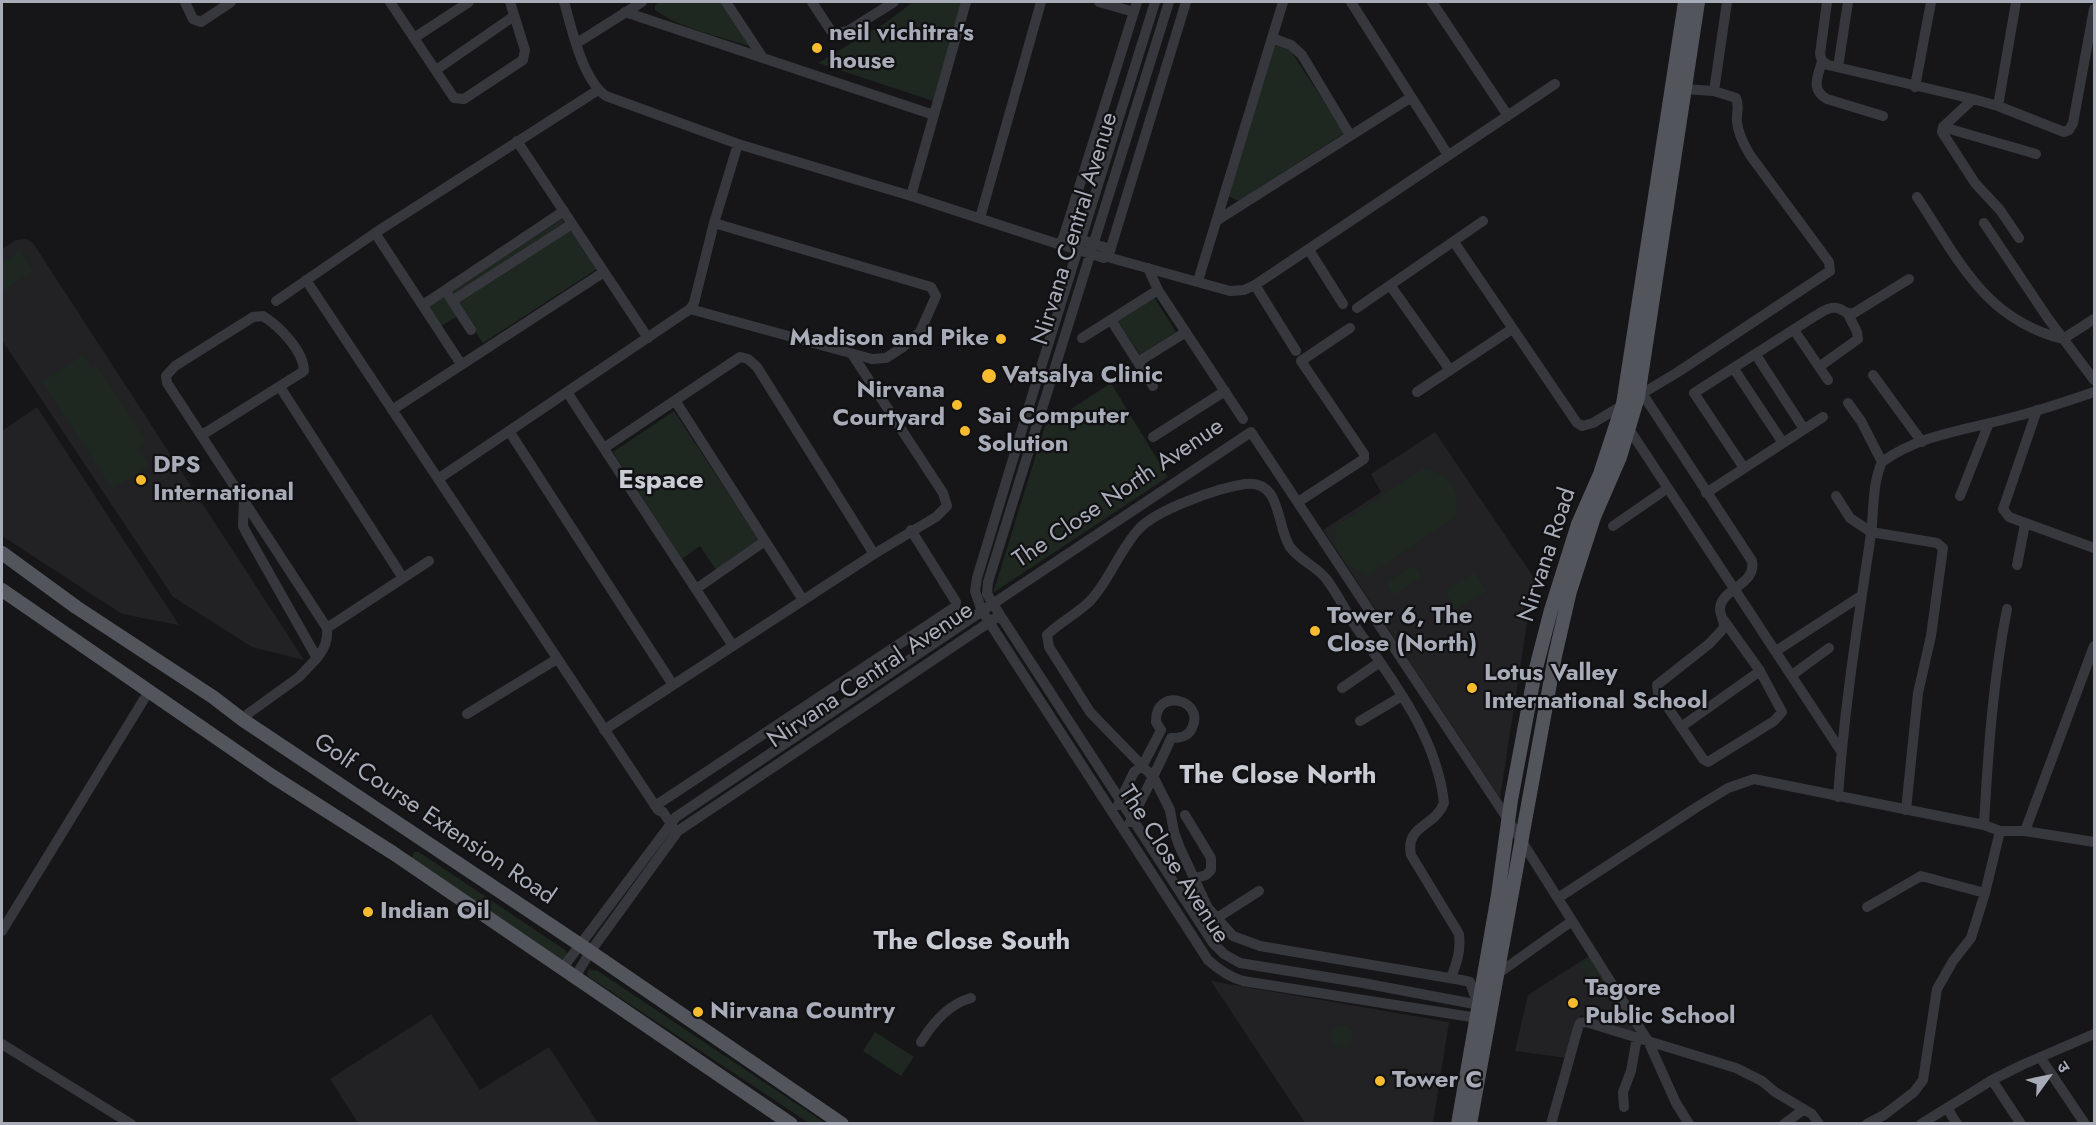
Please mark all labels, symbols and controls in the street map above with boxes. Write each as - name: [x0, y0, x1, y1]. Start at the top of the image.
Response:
- place label: neil vichitra's house: [829, 20, 974, 76]
- marker: neil vichitra's house: [810, 41, 824, 55]
- street label: Nirvana Central Avenue: [1027, 109, 1125, 349]
- place label: Madison and Pike: [790, 325, 989, 353]
- marker: Madison and Pike: [994, 332, 1008, 346]
- place label: Vatsalya Clinic: [1002, 362, 1163, 390]
- marker: Vatsalya Clinic: [980, 367, 998, 385]
- place label: Nirvana Courtyard: [833, 377, 945, 433]
- marker: Nirvana Courtyard: [950, 398, 964, 412]
- place label: Sai Computer Solution: [977, 403, 1129, 459]
- street label: The Close North Avenue: [1008, 413, 1230, 575]
- marker: Sai Computer Solution: [958, 424, 972, 438]
- place label: DPS International: [153, 452, 294, 508]
- district label: Espace: [618, 466, 704, 498]
- marker: DPS International: [134, 473, 148, 487]
- street label: Nirvana Road: [1513, 484, 1583, 626]
- street label: Nirvana Central Avenue: [763, 596, 979, 756]
- place label: Tower 6, The Close (North): [1327, 603, 1477, 659]
- marker: Tower 6, The Close (North): [1308, 624, 1322, 638]
- place label: Lotus Valley International School: [1484, 660, 1708, 716]
- marker: Lotus Valley International School: [1465, 681, 1479, 695]
- street label: Golf Course Extension Road: [308, 728, 560, 912]
- district label: The Close North: [1180, 761, 1376, 793]
- street label: The Close Avenue: [1111, 781, 1235, 949]
- place label: Indian Oil: [380, 898, 490, 926]
- marker: Indian Oil: [361, 905, 375, 919]
- district label: The Close South: [874, 927, 1070, 959]
- place label: Tagore Public School: [1585, 975, 1736, 1031]
- marker: Tagore Public School: [1566, 996, 1580, 1010]
- place label: Nirvana Country: [710, 998, 895, 1026]
- marker: Nirvana Country: [691, 1005, 705, 1019]
- north arrow: [2018, 1047, 2078, 1107]
- text: उ: [2051, 1057, 2076, 1077]
- place label: Tower C: [1392, 1067, 1482, 1095]
- marker: Tower C: [1373, 1074, 1387, 1088]

